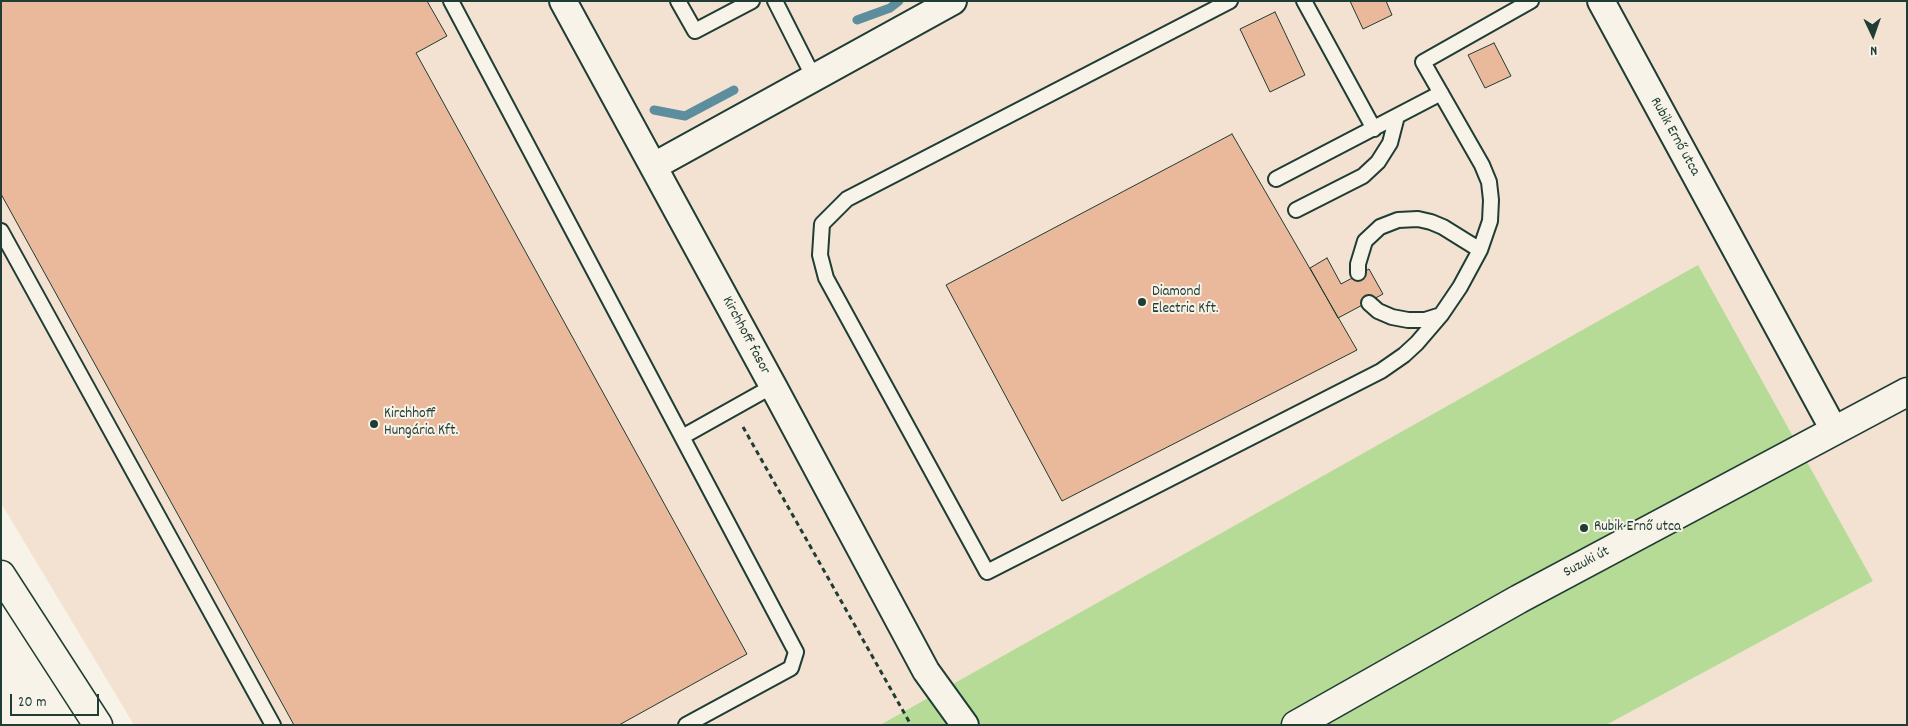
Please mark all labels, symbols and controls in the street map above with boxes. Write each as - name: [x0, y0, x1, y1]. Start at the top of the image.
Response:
- north arrow: [1848, 10, 1898, 60]
- text: N: [1870, 40, 1878, 60]
- street label: Rubik Ernő utca: [1645, 95, 1703, 179]
- place label: Diamond Electric Kft.: [1152, 284, 1219, 319]
- street label: Kirchhoff fasor: [717, 294, 773, 378]
- marker: Diamond Electric Kft.: [1136, 296, 1148, 308]
- place label: Kirchhoff Hungária Kft.: [384, 406, 458, 441]
- marker: Kirchhoff Hungária Kft.: [368, 418, 380, 430]
- place label: Rubik Ernő utca: [1594, 519, 1681, 537]
- marker: Rubik Ernő utca: [1578, 522, 1590, 534]
- street label: Suzuki út: [1561, 543, 1613, 583]
- scale bar: [12, 684, 101, 716]
- text: 20 m: [18, 692, 46, 714]

